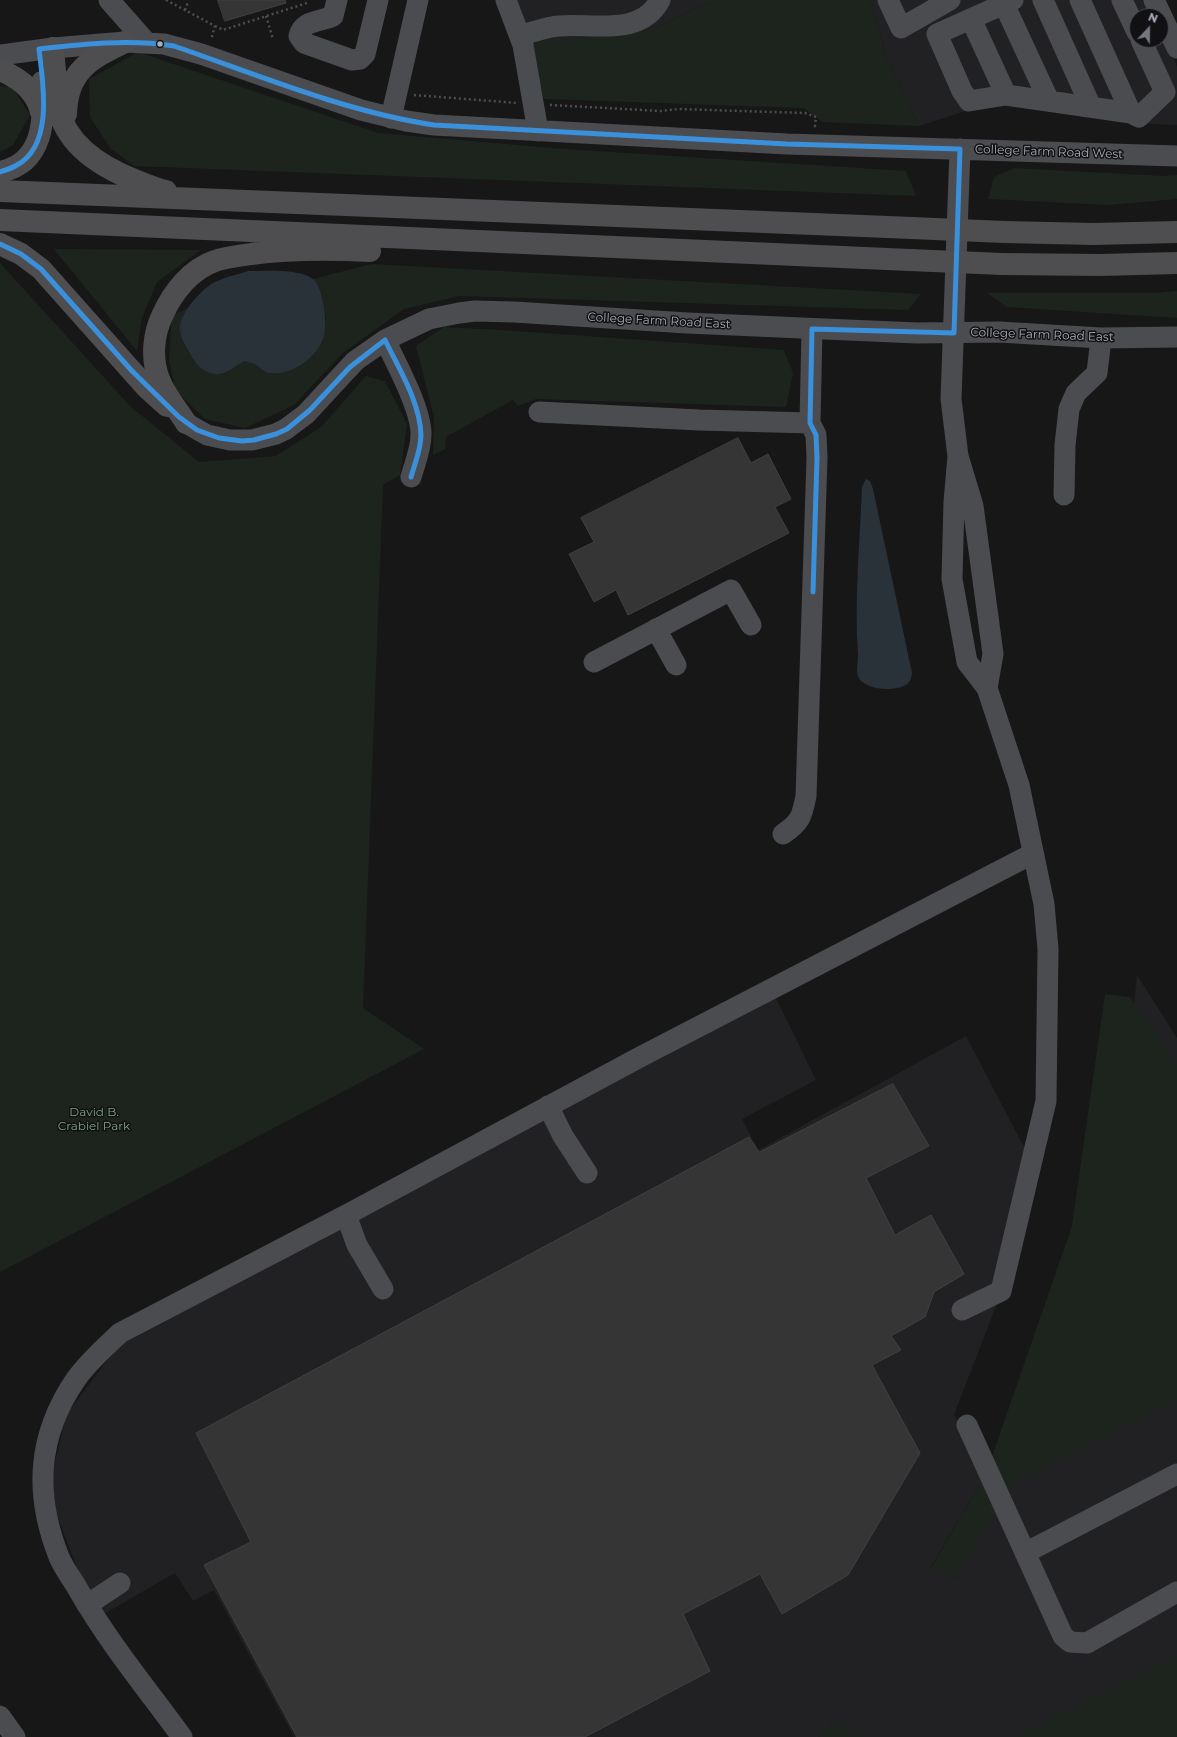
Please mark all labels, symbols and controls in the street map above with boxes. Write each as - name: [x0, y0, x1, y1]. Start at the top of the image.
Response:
- north arrow: [1129, 8, 1169, 48]
- text: N: [1146, 10, 1160, 26]
- unlabelled marker: [155, 39, 165, 49]
- street label: College Farm Road West: [975, 142, 1123, 162]
- street label: College Farm Road East: [587, 310, 731, 332]
- street label: College Farm Road East: [970, 325, 1114, 345]
- park label: David B. Crabiel Park: [58, 1105, 130, 1133]

